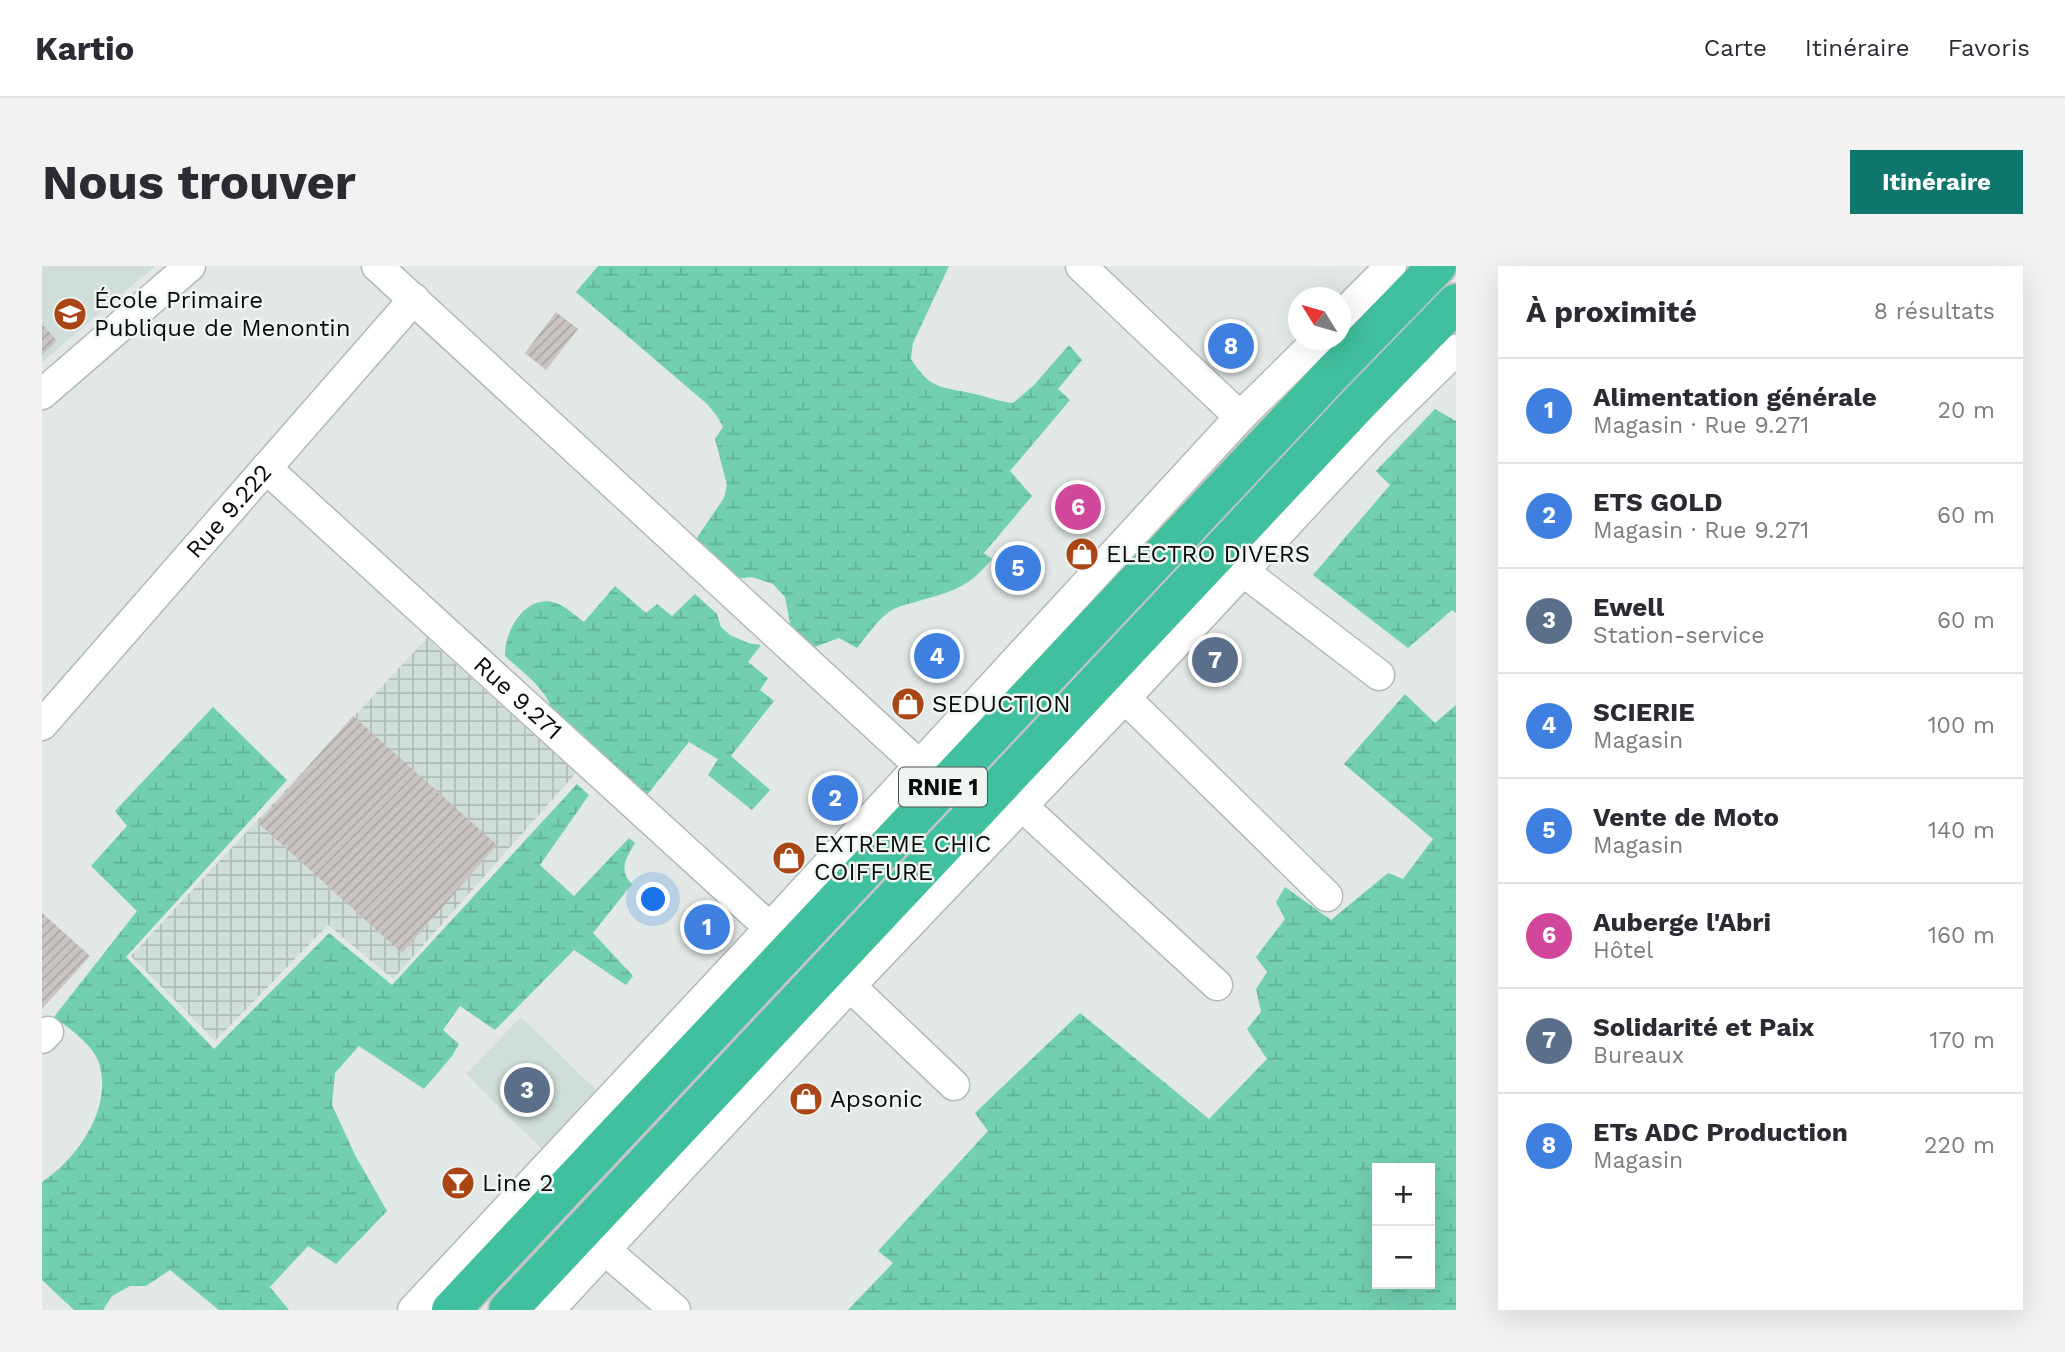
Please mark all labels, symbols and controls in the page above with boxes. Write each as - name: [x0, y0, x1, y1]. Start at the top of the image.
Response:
- text: Kartio: [35, 29, 134, 68]
- text: Carte: [1704, 34, 1767, 62]
- text: Itinéraire: [1805, 34, 1910, 62]
- text: Favoris: [1948, 34, 2030, 62]
- button: Itinéraire: [1850, 150, 2023, 214]
- text: Nous trouver: [42, 153, 356, 211]
- place label: École Primaire Publique de Menontin: [94, 286, 351, 342]
- north arrow: [1288, 287, 1351, 350]
- text: À proximité: [1526, 294, 1697, 329]
- school or university icon: École Primaire Publique de Menontin: [51, 295, 89, 333]
- text: 8 résultats: [1874, 298, 1995, 325]
- pin: 8: [1208, 320, 1254, 372]
- text: Alimentation générale: [1593, 382, 1877, 412]
- text: 1: [1544, 397, 1554, 424]
- text: 20 m: [1938, 397, 1995, 424]
- text: Magasin · Rue 9.271: [1593, 412, 1809, 439]
- street label: Rue 9.222: [180, 458, 277, 564]
- pin: 6: [1055, 481, 1101, 533]
- text: ETS GOLD: [1593, 487, 1723, 517]
- text: 2: [1542, 502, 1556, 529]
- text: 60 m: [1937, 502, 1995, 529]
- text: Magasin · Rue 9.271: [1593, 517, 1809, 544]
- shop icon: ELECTRO DIVERS: [1063, 535, 1101, 573]
- place label: ELECTRO DIVERS: [1106, 540, 1310, 568]
- pin: 5: [995, 542, 1041, 594]
- text: Ewell: [1593, 592, 1664, 622]
- text: 3: [1542, 607, 1556, 634]
- text: 60 m: [1937, 607, 1995, 634]
- text: Station-service: [1593, 622, 1764, 649]
- pin: 4: [914, 630, 960, 682]
- pin: 7: [1192, 634, 1238, 686]
- street label: Rue 9.271: [468, 651, 568, 745]
- shop icon: SEDUCTION: [889, 685, 927, 723]
- place label: SEDUCTION: [932, 690, 1071, 718]
- text: SCIERIE: [1593, 697, 1695, 727]
- text: 4: [1542, 712, 1556, 739]
- text: 100 m: [1928, 712, 1995, 739]
- text: Magasin: [1593, 727, 1683, 754]
- road number: RNIE 1: [899, 768, 987, 806]
- pin: 2: [812, 772, 858, 824]
- text: Vente de Moto: [1593, 802, 1779, 832]
- text: 5: [1542, 817, 1556, 844]
- text: 140 m: [1928, 817, 1995, 844]
- place label: EXTREME CHIC COIFFURE: [814, 830, 991, 886]
- text: Magasin: [1593, 832, 1683, 859]
- shop icon: EXTREME CHIC COIFFURE: [770, 839, 808, 877]
- your location: [636, 882, 670, 916]
- pin: 1: [684, 901, 730, 953]
- text: Auberge l'Abri: [1593, 907, 1771, 937]
- text: 6: [1542, 922, 1556, 949]
- text: 160 m: [1928, 922, 1995, 949]
- text: Hôtel: [1593, 937, 1653, 964]
- text: Solidarité et Paix: [1593, 1012, 1814, 1042]
- text: 7: [1542, 1027, 1556, 1054]
- text: 170 m: [1930, 1027, 1995, 1054]
- text: Bureaux: [1593, 1042, 1684, 1069]
- pin: 3: [504, 1064, 550, 1116]
- shop icon: Apsonic: [787, 1080, 825, 1118]
- place label: Apsonic: [830, 1085, 923, 1113]
- text: ETs ADC Production: [1593, 1117, 1848, 1147]
- text: 8: [1542, 1132, 1556, 1159]
- text: 220 m: [1924, 1132, 1995, 1159]
- text: Magasin: [1593, 1147, 1683, 1174]
- map controls: [1372, 1163, 1435, 1289]
- button: +: [1372, 1163, 1435, 1226]
- bar icon: Line 2: [439, 1164, 477, 1202]
- place label: Line 2: [482, 1169, 554, 1197]
- button: −: [1372, 1226, 1435, 1289]

